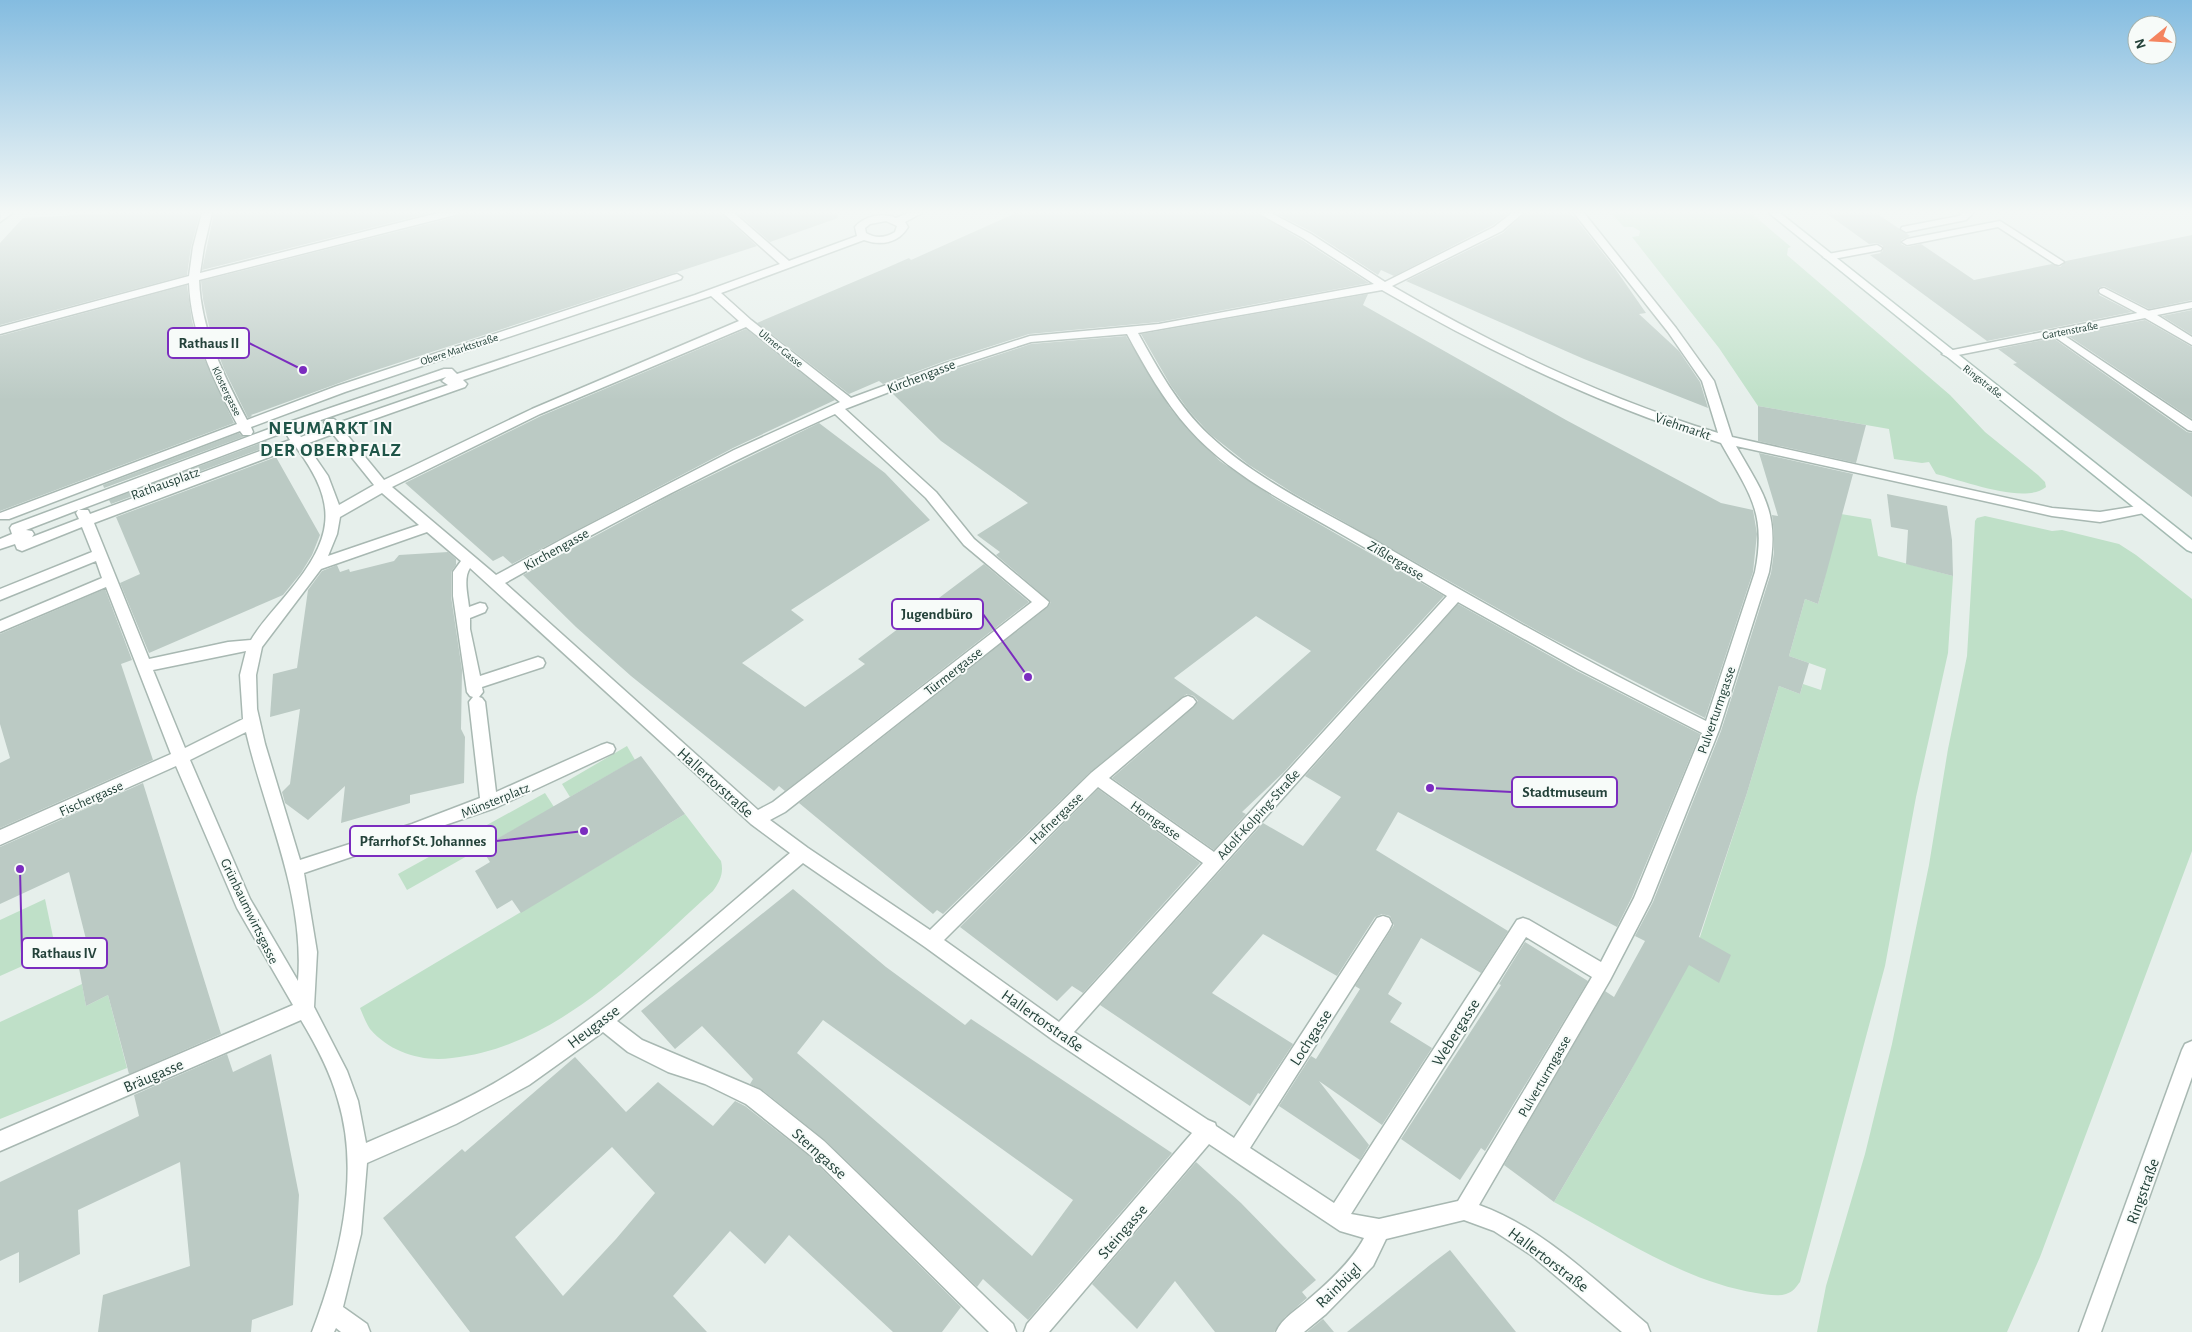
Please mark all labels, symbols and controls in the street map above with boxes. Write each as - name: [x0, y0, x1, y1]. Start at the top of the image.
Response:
- north arrow: [2127, 15, 2177, 65]
- text: N: [2132, 37, 2149, 51]
- street label: Gartenstraße: [2041, 320, 2099, 341]
- street label: Ulmer Gasse: [756, 327, 805, 370]
- callout: Rathaus II: [168, 328, 249, 358]
- street label: Obere Marktstraße: [419, 332, 499, 367]
- text: Rathaus II: [179, 336, 239, 351]
- street label: Kirchengasse: [885, 358, 957, 396]
- street label: Ringstraße: [1961, 363, 2005, 400]
- street label: Klostergasse: [210, 365, 243, 418]
- street label: Viehmarkt: [1653, 411, 1713, 443]
- district label: NEUMARKT IN DER OBERPFALZ: [260, 419, 402, 460]
- street label: Rathausplatz: [129, 465, 202, 503]
- street label: Kirchengasse: [522, 526, 591, 573]
- street label: Zißlergasse: [1365, 539, 1426, 583]
- callout: Jugendbüro: [892, 599, 983, 629]
- text: Jugendbüro: [901, 607, 973, 622]
- street label: Türmergasse: [922, 645, 985, 699]
- street label: Pulverturmgasse: [1695, 665, 1738, 756]
- street label: Hallertorstraße: [674, 745, 756, 821]
- street label: Adolf-Kolping-Straße: [1215, 767, 1303, 863]
- callout: Stadtmuseum: [1512, 777, 1617, 807]
- street label: Fischergasse: [57, 779, 125, 819]
- street label: Münsterplatz: [459, 781, 532, 821]
- text: Stadtmuseum: [1522, 785, 1608, 800]
- street label: Hafnergasse: [1027, 790, 1086, 847]
- street label: Horngasse: [1128, 799, 1183, 843]
- callout: Pfarrhof St. Johannes: [350, 826, 496, 856]
- text: Pfarrhof St. Johannes: [360, 834, 487, 849]
- street label: Grünbaumwirtsgasse: [218, 857, 281, 966]
- callout: Rathaus IV: [22, 938, 107, 968]
- text: Rathaus IV: [31, 946, 97, 961]
- street label: Hallertorstraße: [999, 987, 1086, 1055]
- street label: Webergasse: [1429, 996, 1483, 1069]
- street label: Heugasse: [565, 1002, 623, 1051]
- street label: Lochgasse: [1287, 1007, 1335, 1068]
- street label: Pulverturmgasse: [1516, 1033, 1574, 1120]
- street label: Bräugasse: [121, 1056, 186, 1096]
- street label: Sterngasse: [789, 1125, 850, 1182]
- street label: Ringstraße: [2124, 1156, 2162, 1226]
- street label: Steingasse: [1095, 1201, 1150, 1262]
- street label: Hallertorstraße: [1505, 1225, 1591, 1295]
- street label: Rainbügl: [1313, 1260, 1364, 1311]

